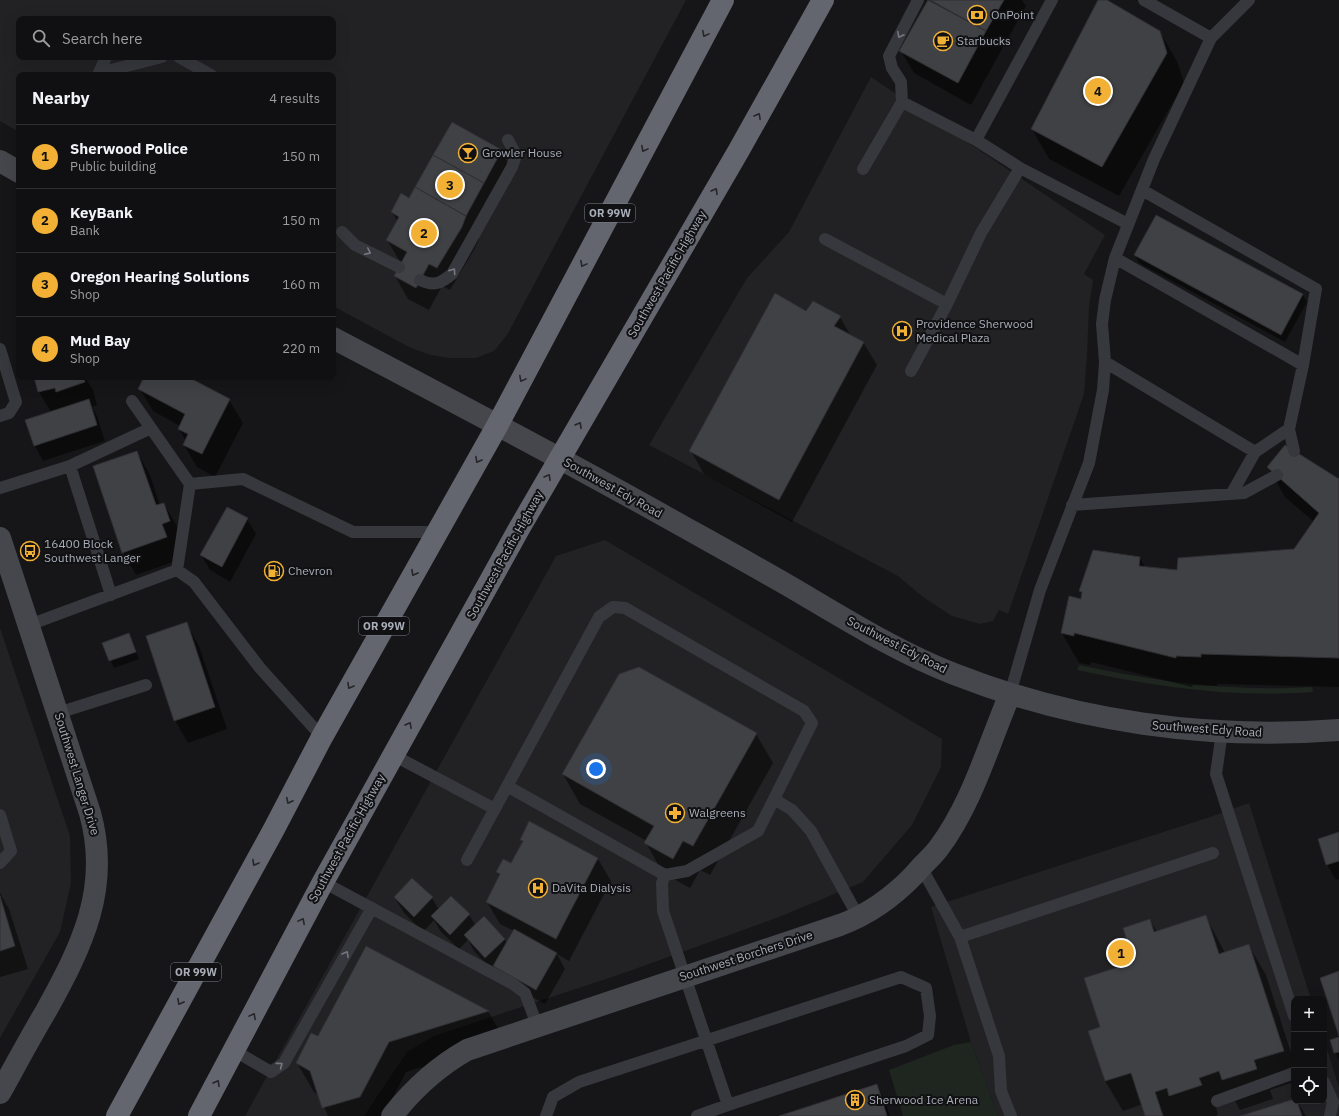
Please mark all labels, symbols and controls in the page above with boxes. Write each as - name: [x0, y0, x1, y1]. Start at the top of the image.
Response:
- bank icon: OnPoint: [966, 4, 988, 26]
- place label: OnPoint: [991, 7, 1034, 22]
- search box: [16, 16, 336, 60]
- icon: search: [30, 27, 52, 49]
- text: Search here: [62, 29, 142, 48]
- one-way arrow: [702, 30, 710, 38]
- one-way arrow: [897, 30, 905, 38]
- cafe icon: Starbucks: [932, 30, 954, 52]
- place label: Starbucks: [957, 33, 1011, 48]
- pin: 4: [1085, 76, 1111, 106]
- text: Nearby: [32, 87, 90, 109]
- text: 4 results: [269, 90, 320, 107]
- one-way arrow: [753, 113, 760, 120]
- text: Sherwood Police: [70, 139, 188, 158]
- bar icon: Growler House: [457, 142, 479, 164]
- place label: Growler House: [482, 145, 563, 160]
- one-way arrow: [641, 145, 649, 153]
- text: 1: [41, 148, 49, 165]
- text: 150 m: [282, 148, 320, 165]
- text: Public building: [70, 158, 156, 175]
- pin: 3: [437, 170, 463, 200]
- one-way arrow: [710, 188, 717, 195]
- text: KeyBank: [70, 203, 133, 222]
- road number: OR 99W: [585, 204, 635, 222]
- street label: Southwest Pacific Highway: [624, 208, 709, 340]
- text: 2: [41, 212, 49, 229]
- text: 150 m: [282, 212, 320, 229]
- pin: 2: [411, 218, 437, 248]
- text: Bank: [70, 222, 100, 239]
- one-way arrow: [364, 247, 372, 255]
- one-way arrow: [580, 260, 587, 267]
- text: Oregon Hearing Solutions: [70, 267, 250, 286]
- one-way arrow: [449, 268, 456, 275]
- text: 3: [41, 276, 49, 293]
- text: 160 m: [282, 276, 320, 293]
- text: Shop: [70, 286, 100, 303]
- place label: Providence Sherwood Medical Plaza: [916, 316, 1033, 345]
- hospital icon: Providence Sherwood Medical Plaza: [891, 320, 913, 342]
- text: Mud Bay: [70, 331, 130, 350]
- text: 4: [41, 340, 49, 357]
- text: 220 m: [282, 340, 320, 357]
- text: Shop: [70, 350, 100, 367]
- one-way arrow: [519, 375, 526, 382]
- one-way arrow: [574, 422, 581, 429]
- street label: Southwest Edy Road: [561, 454, 665, 521]
- one-way arrow: [475, 455, 482, 463]
- one-way arrow: [544, 474, 551, 481]
- street label: Southwest Pacific Highway: [463, 488, 546, 622]
- place label: 16400 Block Southwest Langer: [44, 536, 141, 565]
- bus stop icon: 16400 Block Southwest Langer: [19, 540, 41, 562]
- fuel station icon: Chevron: [263, 560, 285, 582]
- place label: Chevron: [288, 563, 333, 578]
- one-way arrow: [411, 569, 419, 576]
- street label: Southwest Edy Road: [845, 613, 950, 676]
- road number: OR 99W: [359, 617, 409, 635]
- one-way arrow: [348, 682, 355, 689]
- street label: Southwest Langer Drive: [52, 711, 103, 837]
- street label: Southwest Edy Road: [1152, 717, 1263, 740]
- one-way arrow: [405, 722, 412, 729]
- your location: [586, 759, 606, 779]
- street label: Southwest Pacific Highway: [305, 771, 388, 905]
- one-way arrow: [286, 796, 293, 804]
- pharmacy icon: Walgreens: [664, 802, 686, 824]
- place label: Walgreens: [689, 805, 746, 820]
- one-way arrow: [253, 859, 260, 866]
- hospital icon: DaVita Dialysis: [527, 877, 549, 899]
- place label: DaVita Dialysis: [552, 880, 631, 895]
- one-way arrow: [298, 918, 305, 926]
- street label: Southwest Borchers Drive: [677, 927, 815, 984]
- pin: 1: [1108, 938, 1134, 968]
- one-way arrow: [341, 951, 348, 958]
- road number: OR 99W: [171, 963, 221, 981]
- map controls: [1291, 996, 1327, 1104]
- button: +: [1291, 996, 1327, 1032]
- one-way arrow: [177, 997, 184, 1005]
- one-way arrow: [248, 1013, 255, 1021]
- button: −: [1291, 1032, 1327, 1068]
- one-way arrow: [275, 1063, 283, 1070]
- button: locate: [1291, 1068, 1327, 1104]
- one-way arrow: [212, 1080, 219, 1088]
- building icon: Sherwood Ice Arena: [844, 1089, 866, 1111]
- place label: Sherwood Ice Arena: [869, 1092, 979, 1107]

